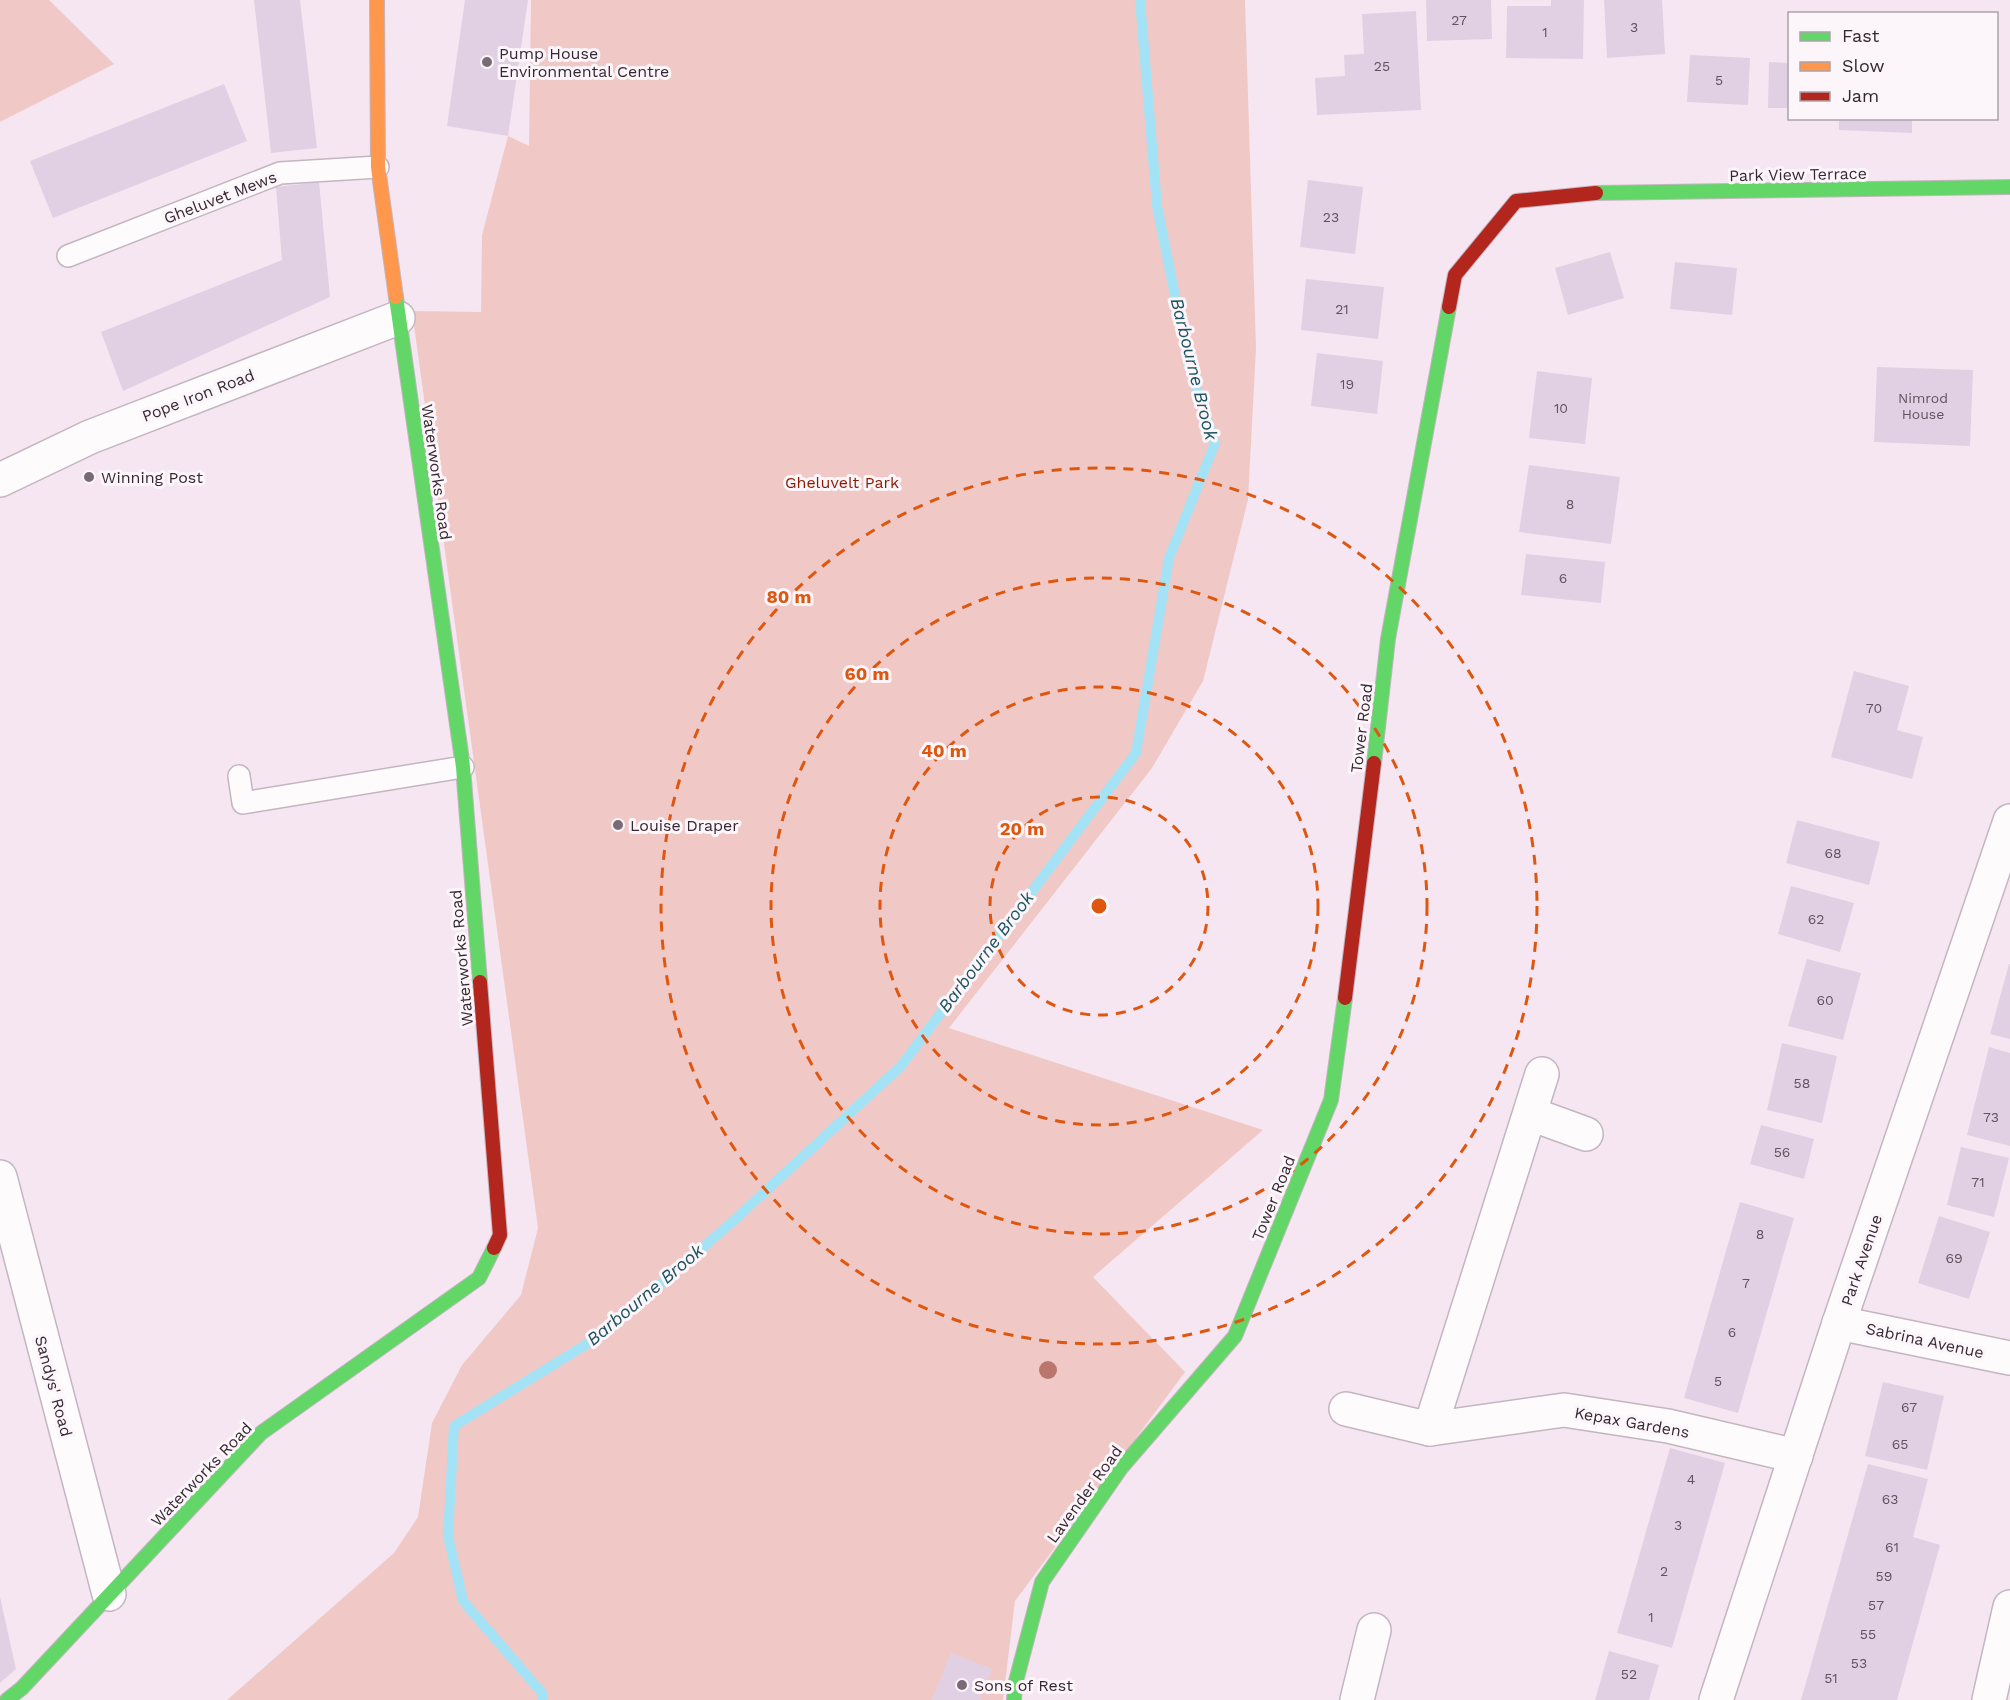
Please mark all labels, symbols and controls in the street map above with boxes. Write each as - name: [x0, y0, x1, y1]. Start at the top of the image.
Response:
- house number: 27: [1451, 12, 1467, 28]
- legend: [1788, 12, 1998, 120]
- house number: 3: [1630, 19, 1638, 35]
- house number: 1: [1542, 24, 1548, 40]
- text: Fast: [1842, 25, 1880, 46]
- place label: Pump House Environmental Centre: [499, 44, 669, 81]
- marker: Pump House Environmental Centre: [480, 55, 494, 69]
- text: Slow: [1842, 55, 1885, 76]
- house number: 25: [1374, 58, 1390, 74]
- house number: 5: [1715, 72, 1723, 88]
- text: Jam: [1842, 85, 1879, 106]
- street label: Park View Terrace: [1729, 164, 1867, 185]
- street label: Gheluvet Mews: [161, 167, 279, 228]
- house number: 23: [1323, 209, 1339, 225]
- water label: Barbourne Brook: [1167, 296, 1223, 443]
- house number: 21: [1335, 301, 1349, 317]
- street label: Pope Iron Road: [139, 365, 257, 426]
- house number: 19: [1340, 376, 1354, 392]
- house number: Nimrod House: [1898, 390, 1948, 422]
- house number: 10: [1554, 400, 1568, 416]
- street label: Waterworks Road: [418, 403, 455, 541]
- place label: Winning Post: [101, 468, 203, 487]
- marker: Winning Post: [82, 470, 96, 484]
- park label: Gheluvelt Park: [785, 473, 899, 492]
- house number: 8: [1566, 496, 1574, 512]
- house number: 6: [1559, 570, 1567, 586]
- text: 80 m: [767, 586, 811, 607]
- text: 60 m: [845, 663, 889, 684]
- street label: Tower Road: [1347, 682, 1376, 774]
- house number: 70: [1866, 700, 1882, 716]
- text: 40 m: [921, 740, 967, 761]
- place label: Louise Draper: [630, 816, 739, 835]
- marker: Louise Draper: [611, 818, 625, 832]
- text: 20 m: [1000, 818, 1044, 839]
- house number: 68: [1824, 845, 1842, 861]
- water label: Barbourne Brook: [933, 886, 1039, 1016]
- street label: Waterworks Road: [446, 889, 477, 1027]
- centre of rings: [1089, 896, 1109, 916]
- house number: 62: [1808, 911, 1824, 927]
- house number: 60: [1816, 992, 1834, 1008]
- house number: 58: [1794, 1075, 1810, 1091]
- house number: 73: [1983, 1109, 1999, 1125]
- house number: 56: [1774, 1144, 1790, 1160]
- street label: Tower Road: [1248, 1153, 1299, 1244]
- house number: 71: [1971, 1174, 1985, 1190]
- street label: Park Avenue: [1837, 1212, 1886, 1308]
- house number: 8: [1756, 1226, 1764, 1242]
- water label: Barbourne Brook: [582, 1239, 708, 1349]
- house number: 69: [1945, 1250, 1963, 1266]
- house number: 7: [1742, 1275, 1750, 1291]
- street label: Sabrina Avenue: [1864, 1319, 1986, 1362]
- house number: 6: [1728, 1324, 1736, 1340]
- street label: Sandys' Road: [31, 1334, 76, 1439]
- house number: 5: [1714, 1373, 1722, 1389]
- house number: 67: [1901, 1399, 1917, 1415]
- street label: Kepax Gardens: [1573, 1403, 1691, 1442]
- street label: Waterworks Road: [147, 1418, 256, 1530]
- house number: 65: [1892, 1436, 1908, 1452]
- street label: Lavender Road: [1043, 1442, 1126, 1547]
- house number: 4: [1687, 1471, 1695, 1487]
- house number: 63: [1882, 1491, 1898, 1507]
- house number: 3: [1674, 1517, 1682, 1533]
- house number: 61: [1885, 1539, 1899, 1555]
- house number: 2: [1660, 1563, 1668, 1579]
- house number: 59: [1876, 1568, 1892, 1584]
- house number: 57: [1868, 1597, 1884, 1613]
- house number: 1: [1648, 1609, 1654, 1625]
- house number: 55: [1860, 1626, 1876, 1642]
- house number: 53: [1851, 1655, 1867, 1671]
- house number: 52: [1621, 1666, 1637, 1682]
- house number: 51: [1824, 1670, 1838, 1686]
- place label: Sons of Rest: [974, 1676, 1073, 1695]
- marker: Sons of Rest: [955, 1678, 969, 1692]

